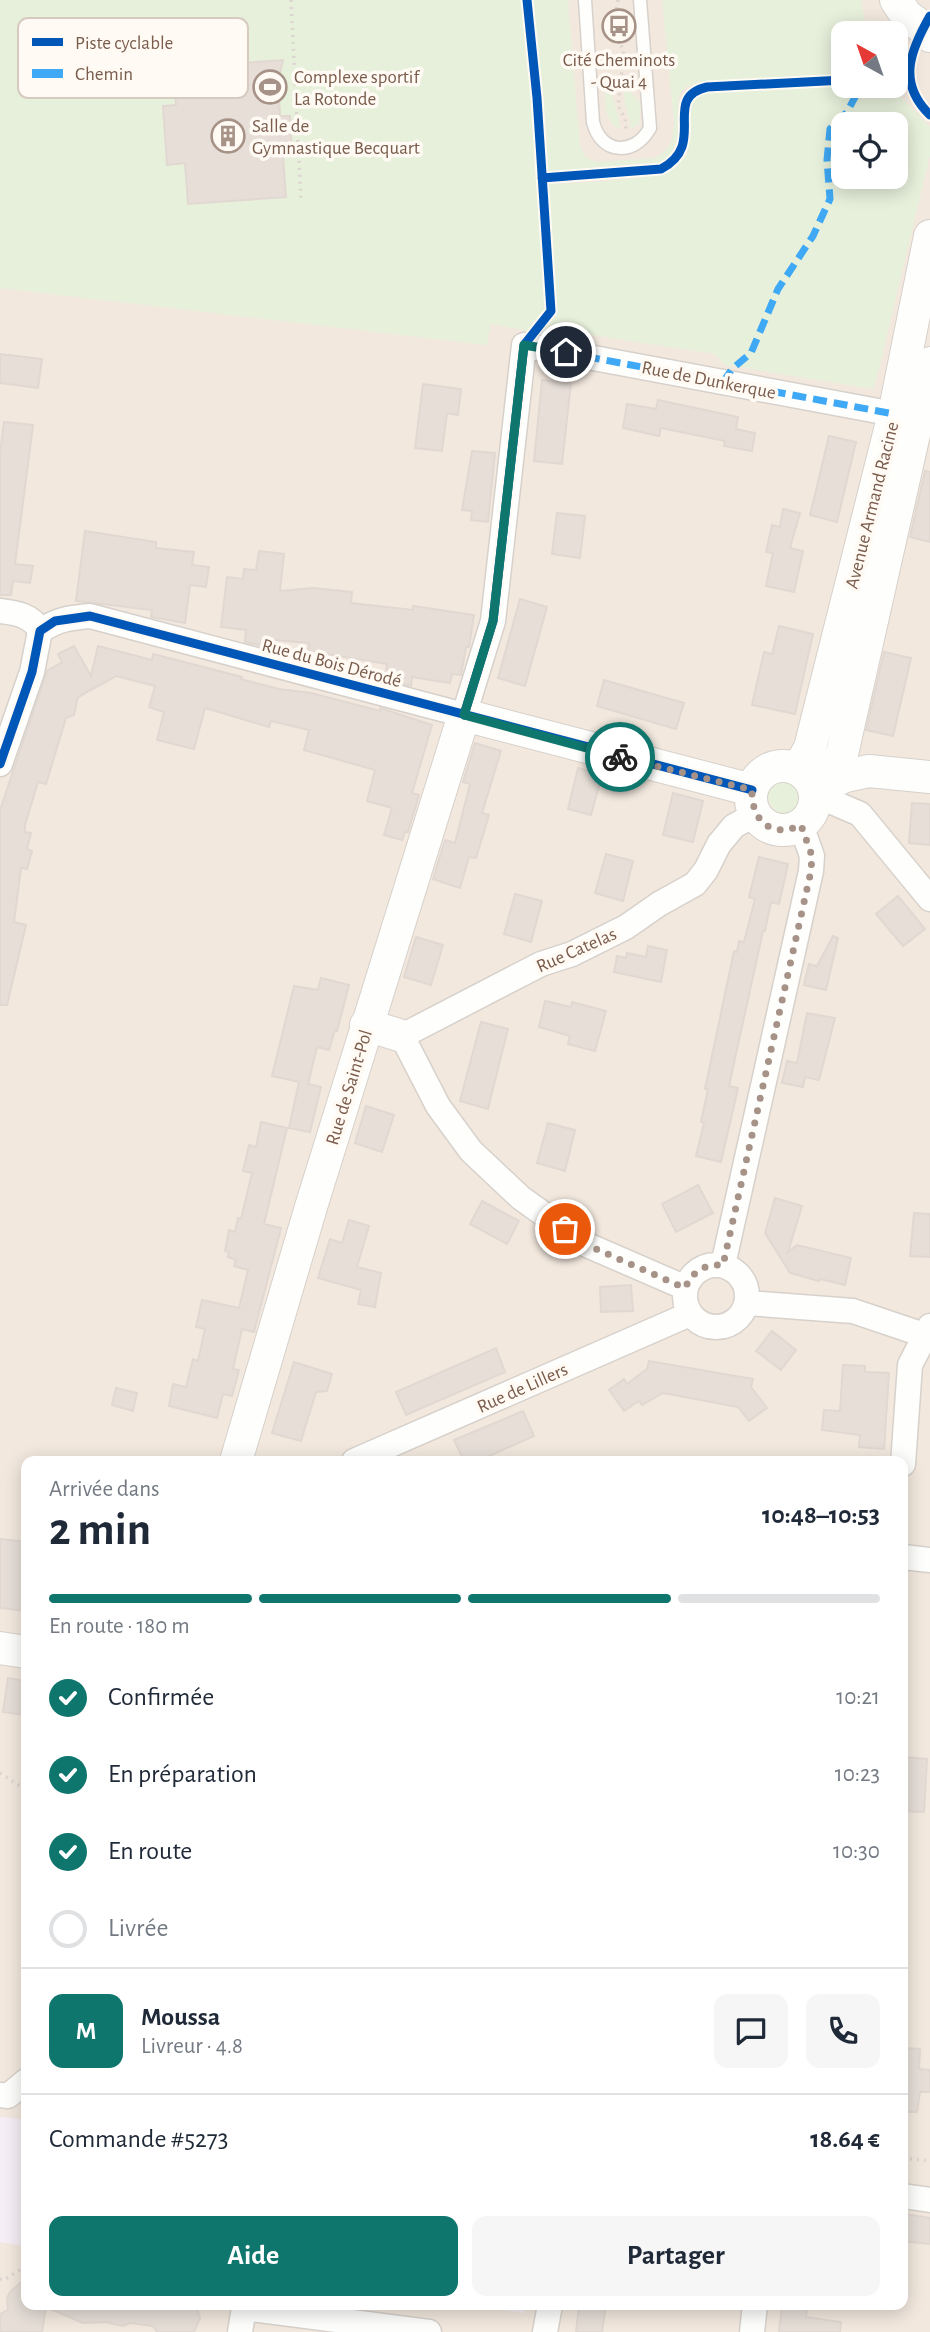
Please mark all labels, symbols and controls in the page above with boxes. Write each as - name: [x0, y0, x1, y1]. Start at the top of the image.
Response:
- bus stop icon: Cité Cheminots - Quai 4: [600, 7, 638, 45]
- legend: [18, 18, 248, 98]
- north arrow: [831, 21, 908, 98]
- map controls: [831, 21, 908, 189]
- text: Piste cyclable: [75, 34, 173, 53]
- place label: Cité Cheminots - Quai 4: [563, 51, 675, 92]
- text: Chemin: [75, 65, 133, 84]
- sports icon: Complexe sportif La Rotonde: [251, 68, 289, 106]
- place label: Complexe sportif La Rotonde: [294, 68, 420, 109]
- button: locate: [831, 112, 908, 189]
- building icon: Salle de Gymnastique Becquart: [209, 117, 247, 155]
- place label: Salle de Gymnastique Becquart: [252, 117, 420, 158]
- pin: [536, 322, 596, 382]
- icon: home: [547, 333, 585, 371]
- street label: Rue de Dunkerque: [640, 358, 777, 403]
- street label: Avenue Armand Racine: [843, 420, 902, 591]
- street label: Rue du Bois Dérodé: [260, 636, 403, 691]
- courier: [585, 722, 655, 792]
- icon: bike: [601, 738, 639, 776]
- street label: Rue Catelas: [534, 924, 620, 976]
- street label: Rue de Saint-Pol: [323, 1028, 376, 1147]
- pin: [535, 1199, 595, 1259]
- icon: bag: [546, 1210, 584, 1248]
- street label: Rue de Lillers: [474, 1360, 571, 1417]
- text: Arrivée dans: [49, 1478, 160, 1501]
- text: 10:48–10:53: [762, 1502, 880, 1528]
- text: 2 min: [49, 1507, 151, 1553]
- text: En route · 180 m: [49, 1615, 190, 1638]
- icon: check: [49, 1679, 87, 1717]
- text: Confirmée: [108, 1684, 214, 1710]
- text: 10:21: [836, 1686, 880, 1709]
- icon: check: [49, 1756, 87, 1794]
- text: En préparation: [108, 1761, 257, 1787]
- text: 10:23: [835, 1763, 880, 1786]
- icon: check: [49, 1833, 87, 1871]
- text: En route: [108, 1838, 192, 1864]
- text: 10:30: [833, 1840, 880, 1863]
- text: Livrée: [108, 1915, 168, 1941]
- button: chat: [714, 1994, 788, 2068]
- button: phone: [806, 1994, 880, 2068]
- text: Moussa: [141, 2004, 220, 2030]
- text: M: [76, 2018, 96, 2044]
- text: Livreur · 4.8: [141, 2035, 243, 2058]
- text: Commande #5273: [49, 2126, 228, 2152]
- text: 18.64 €: [810, 2126, 880, 2152]
- button: Aide: [49, 2216, 458, 2296]
- button: Partager: [472, 2216, 880, 2296]

